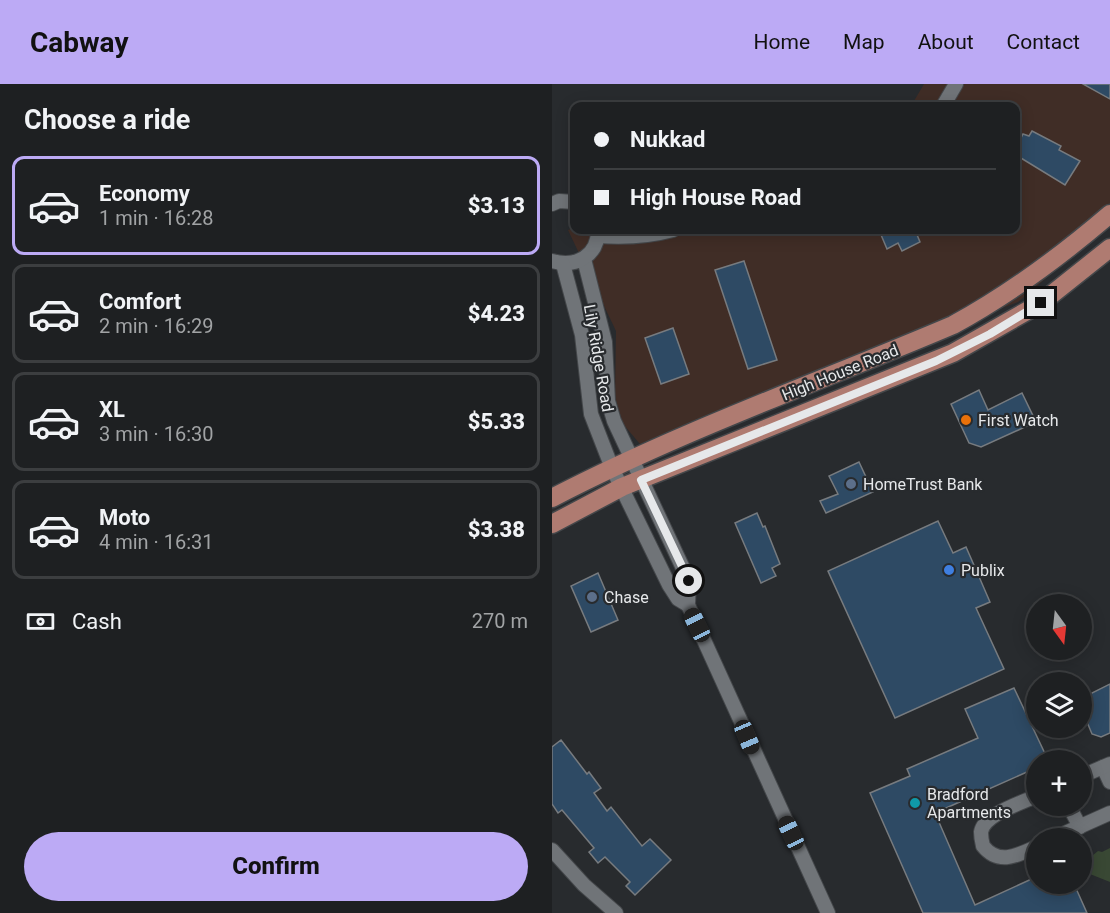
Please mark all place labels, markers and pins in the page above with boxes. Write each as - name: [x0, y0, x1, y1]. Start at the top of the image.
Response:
- place label: First Watch: [978, 411, 1059, 430]
- marker: First Watch: [959, 413, 973, 427]
- place label: HomeTrust Bank: [863, 475, 983, 494]
- marker: HomeTrust Bank: [844, 477, 858, 491]
- place label: Publix: [961, 561, 1005, 580]
- marker: Publix: [942, 563, 956, 577]
- place label: Chase: [604, 588, 649, 607]
- marker: Chase: [585, 590, 599, 604]
- place label: Bradford Apartments: [927, 785, 1011, 822]
- marker: Bradford Apartments: [908, 796, 922, 810]

